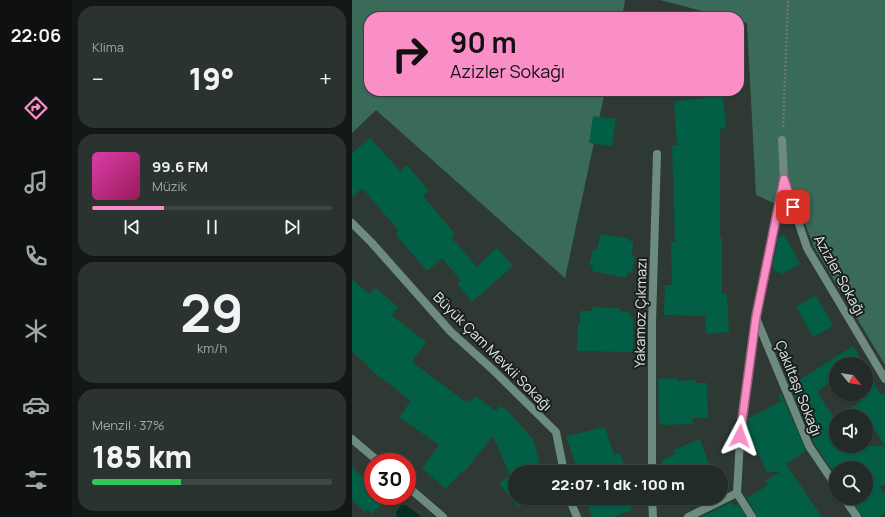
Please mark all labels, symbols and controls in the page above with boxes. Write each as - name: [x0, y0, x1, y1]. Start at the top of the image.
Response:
- text: 22:06: [11, 23, 61, 47]
- text: 90 m: [450, 23, 517, 61]
- icon: right: [384, 28, 436, 80]
- text: Klima: [92, 38, 124, 56]
- text: 19°: [189, 58, 234, 99]
- text: Azizler Sokağı: [450, 59, 565, 83]
- text: −: [92, 64, 104, 94]
- text: +: [319, 64, 332, 94]
- icon: directions: [22, 94, 50, 122]
- text: 99.6 FM: [152, 156, 208, 177]
- icon: music: [22, 168, 50, 196]
- text: Müzik: [152, 177, 187, 195]
- pin: [776, 190, 810, 224]
- icon: arrive: [782, 196, 804, 218]
- icon: previous: [121, 216, 143, 238]
- icon: pause: [201, 216, 223, 238]
- icon: next: [281, 216, 303, 238]
- street label: Azizler Sokağı: [810, 231, 870, 319]
- icon: phone: [22, 242, 50, 270]
- street label: Yakamoz Çıkmazı: [630, 258, 650, 368]
- text: 29: [180, 277, 244, 348]
- street label: Büyük Çam Mevkii Sokağı: [429, 287, 557, 415]
- icon: climate: [22, 317, 50, 345]
- street label: Çakıltaşı Sokağı: [771, 337, 827, 439]
- text: km/h: [197, 339, 227, 357]
- north arrow: [829, 357, 873, 401]
- map controls: [829, 357, 873, 505]
- icon: car: [22, 391, 50, 419]
- button: sound: [829, 409, 873, 453]
- position arrow: [719, 415, 761, 457]
- text: Menzil · 37%: [92, 416, 165, 434]
- text: 185 km: [92, 436, 192, 477]
- speed limit sign: 30: [364, 453, 416, 505]
- button: search: [829, 461, 873, 505]
- icon: filters: [22, 466, 50, 494]
- text: 22:07 · 1 dk · 100 m: [551, 474, 685, 495]

